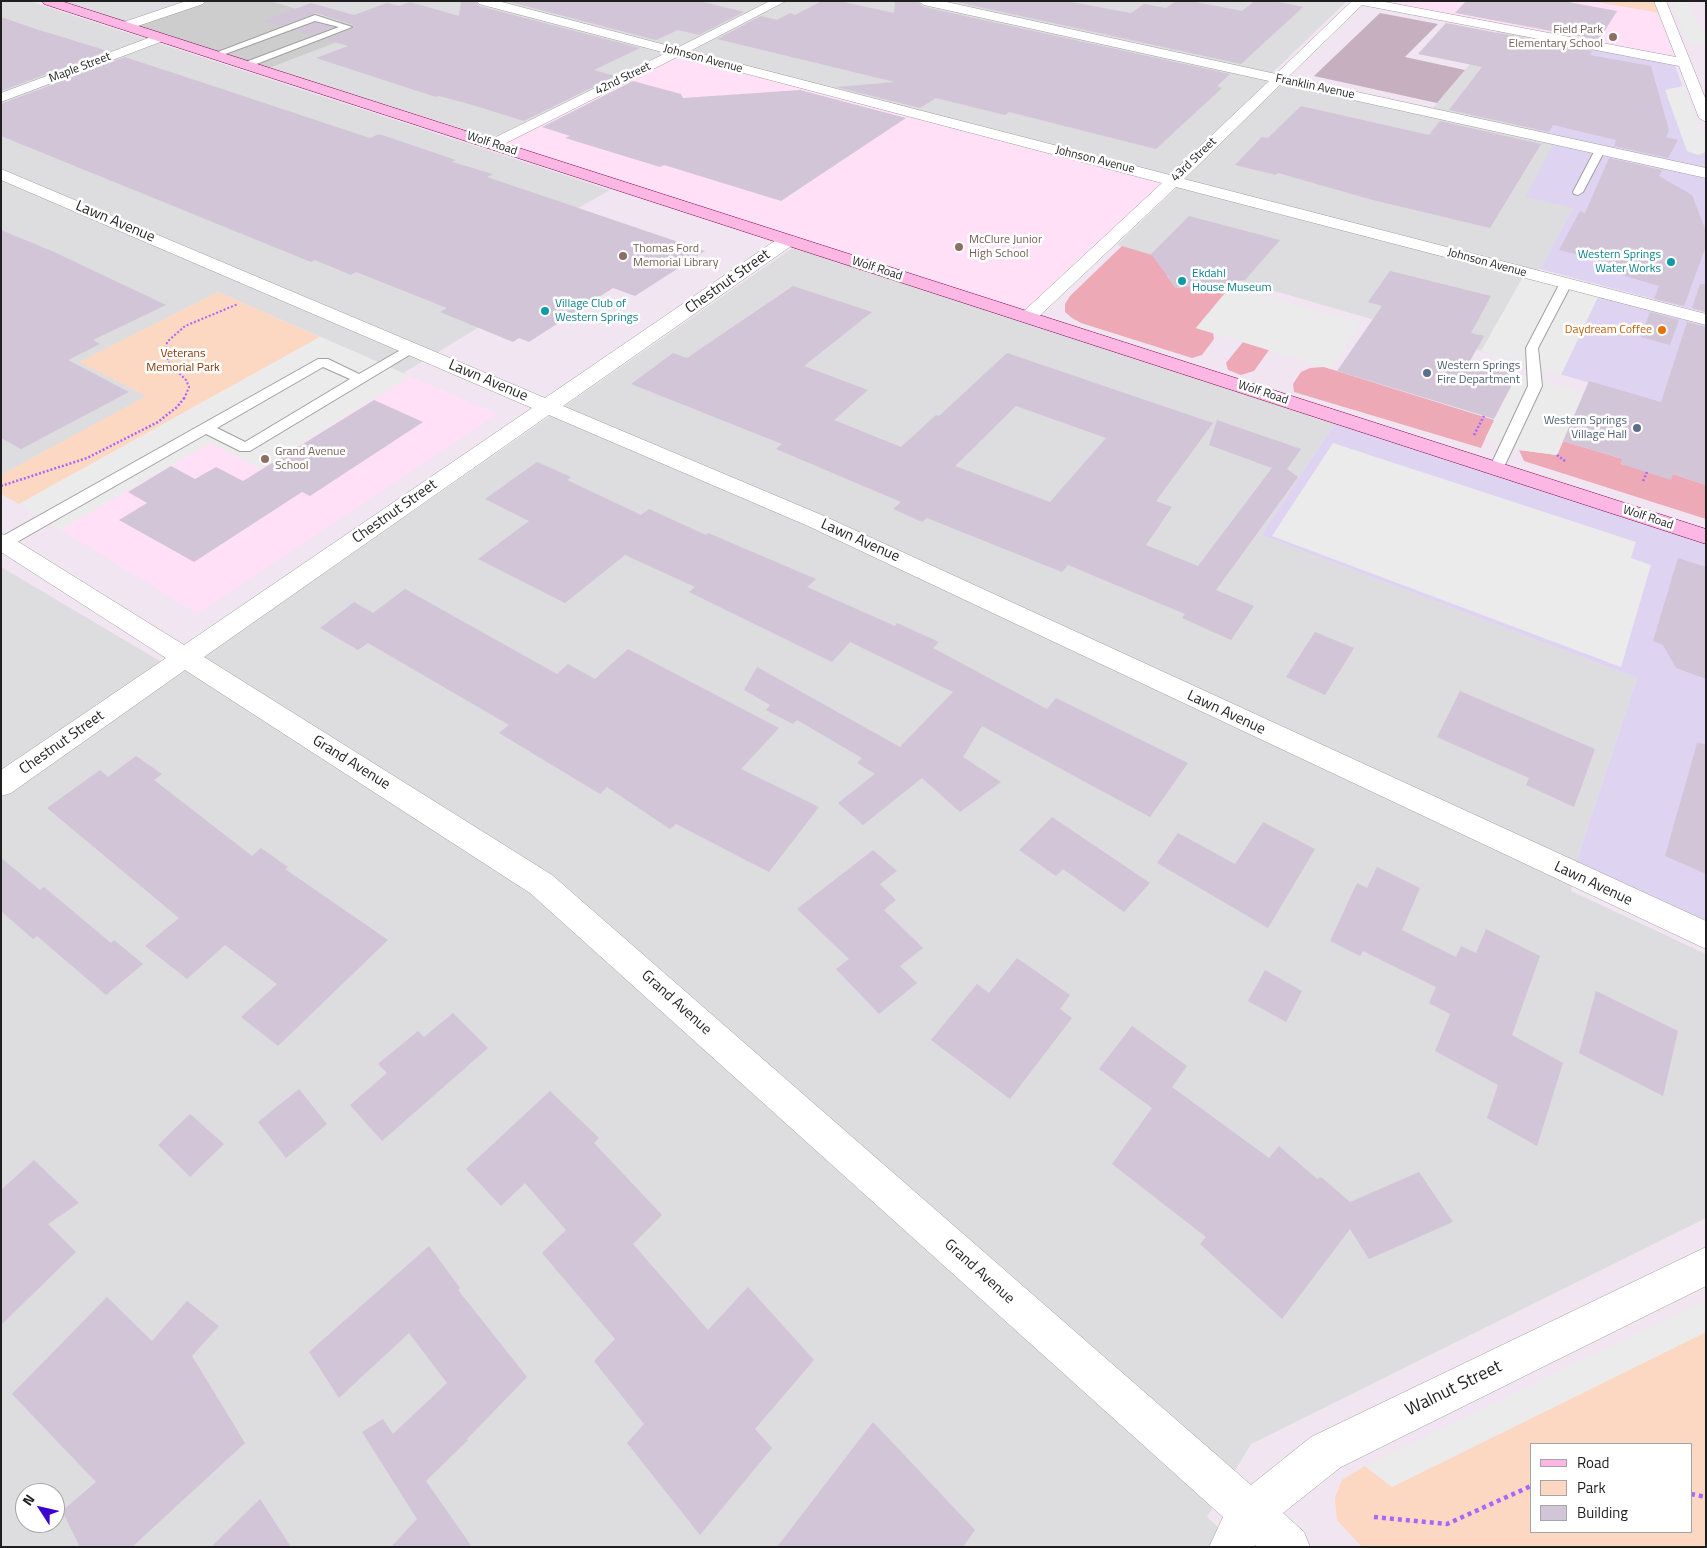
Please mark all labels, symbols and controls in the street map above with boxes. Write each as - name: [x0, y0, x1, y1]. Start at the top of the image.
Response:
- place label: Field Park Elementary School: [1509, 23, 1603, 51]
- marker: Field Park Elementary School: [1607, 31, 1619, 43]
- street label: Johnson Avenue: [662, 42, 744, 76]
- street label: Maple Street: [47, 50, 113, 86]
- street label: 42nd Street: [593, 59, 653, 99]
- street label: Franklin Avenue: [1274, 72, 1356, 102]
- street label: Wolf Road: [465, 129, 519, 159]
- street label: 43rd Street: [1168, 135, 1220, 185]
- street label: Johnson Avenue: [1054, 143, 1136, 177]
- street label: Lawn Avenue: [73, 197, 157, 247]
- place label: McClure Junior High School: [969, 233, 1042, 261]
- marker: McClure Junior High School: [953, 241, 965, 253]
- place label: Thomas Ford Memorial Library: [633, 242, 718, 270]
- street label: Chestnut Street: [682, 246, 774, 318]
- street label: Johnson Avenue: [1446, 246, 1528, 280]
- place label: Western Springs Water Works: [1578, 248, 1661, 276]
- marker: Thomas Ford Memorial Library: [617, 250, 629, 262]
- street label: Wolf Road: [850, 254, 904, 284]
- marker: Western Springs Water Works: [1665, 256, 1677, 268]
- place label: Ekdahl House Museum: [1192, 267, 1272, 295]
- marker: Ekdahl House Museum: [1176, 275, 1188, 287]
- place label: Village Club of Western Springs: [555, 297, 638, 325]
- marker: Village Club of Western Springs: [539, 305, 551, 317]
- place label: Daydream Coffee: [1565, 323, 1652, 337]
- marker: Daydream Coffee: [1656, 324, 1668, 336]
- park label: Veterans Memorial Park: [146, 347, 220, 375]
- street label: Lawn Avenue: [446, 356, 530, 406]
- place label: Western Springs Fire Department: [1437, 359, 1520, 387]
- marker: Western Springs Fire Department: [1421, 367, 1433, 379]
- street label: Wolf Road: [1236, 378, 1290, 408]
- place label: Western Springs Village Hall: [1544, 414, 1627, 442]
- marker: Western Springs Village Hall: [1631, 422, 1643, 434]
- place label: Grand Avenue School: [275, 445, 346, 473]
- marker: Grand Avenue School: [259, 453, 271, 465]
- street label: Chestnut Street: [349, 476, 441, 548]
- street label: Wolf Road: [1621, 503, 1675, 533]
- street label: Lawn Avenue: [818, 516, 902, 566]
- street label: Lawn Avenue: [1184, 687, 1268, 739]
- street label: Chestnut Street: [16, 707, 108, 779]
- street label: Grand Avenue: [309, 732, 393, 794]
- street label: Lawn Avenue: [1551, 858, 1635, 910]
- street label: Grand Avenue: [637, 967, 715, 1039]
- street label: Grand Avenue: [940, 1236, 1018, 1308]
- street label: Walnut Street: [1402, 1356, 1506, 1422]
- legend: [1530, 1443, 1692, 1533]
- text: Road: [1577, 1451, 1609, 1474]
- text: Park: [1577, 1476, 1606, 1499]
- north arrow: [15, 1483, 65, 1533]
- text: N: [17, 1490, 40, 1510]
- text: Building: [1577, 1501, 1628, 1524]

